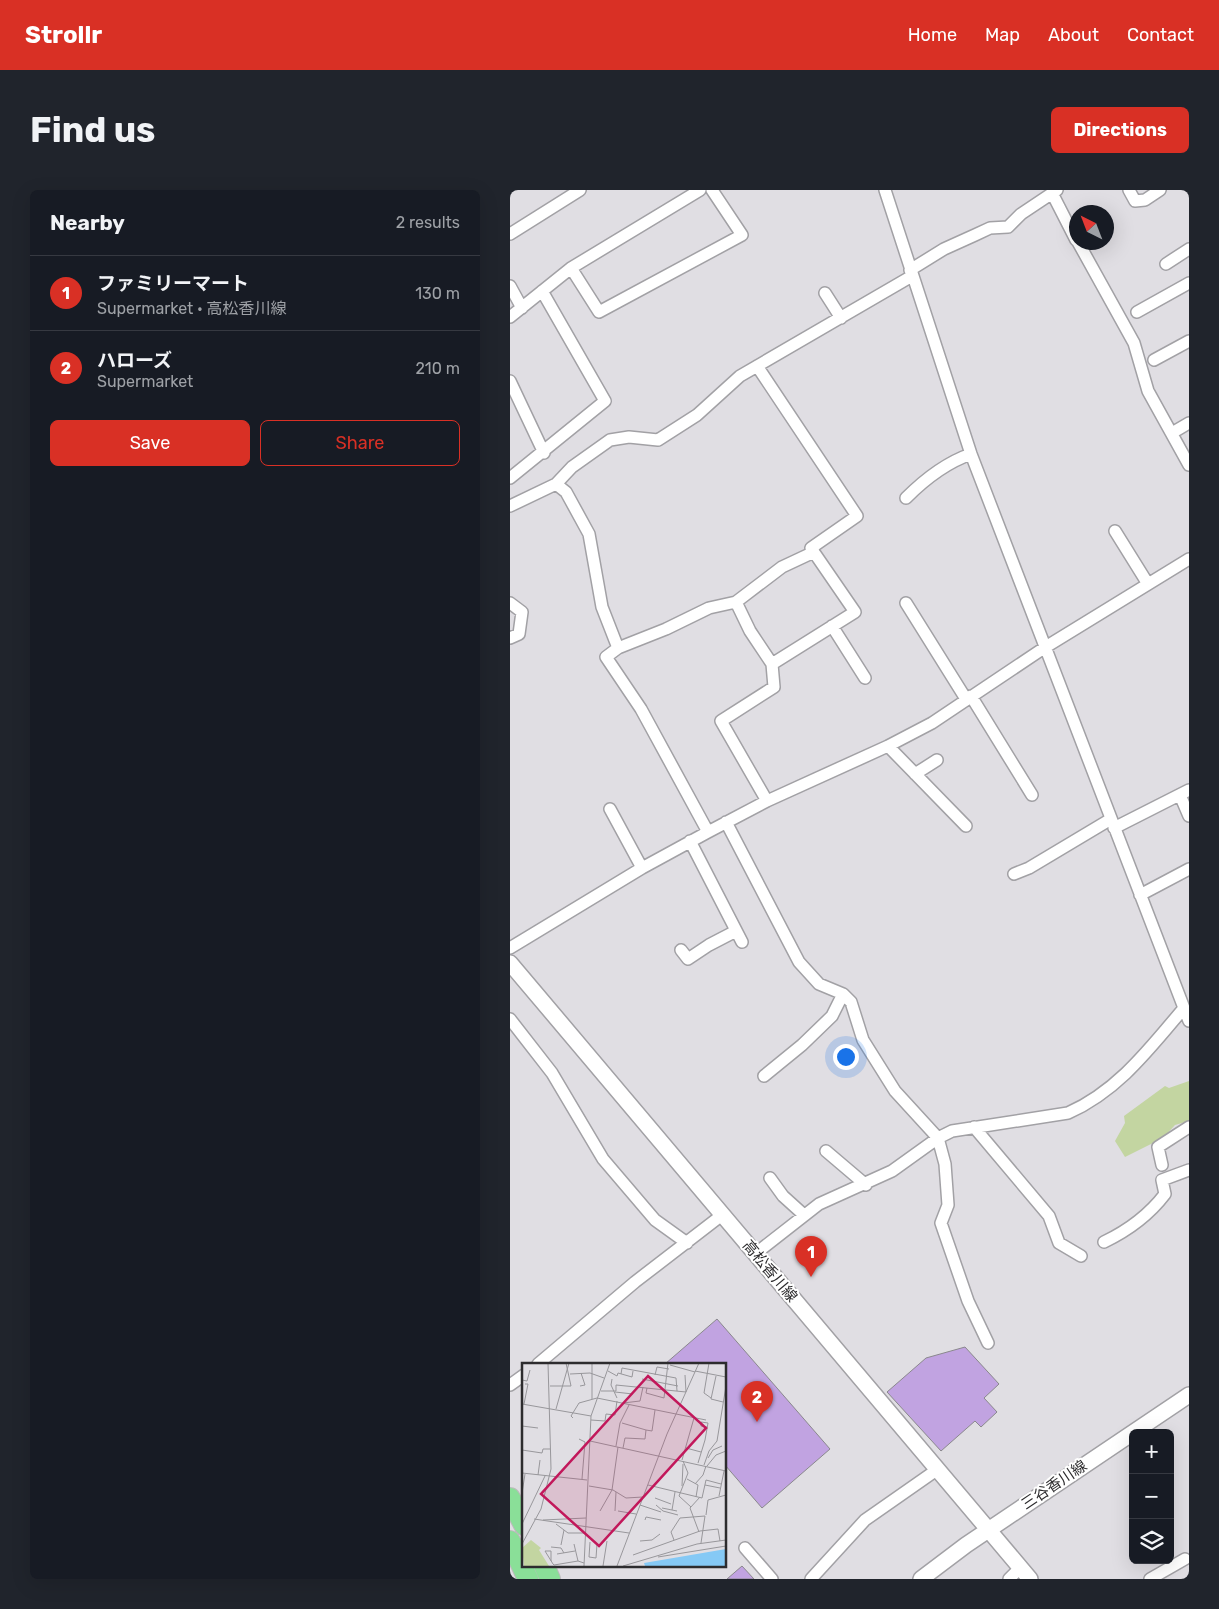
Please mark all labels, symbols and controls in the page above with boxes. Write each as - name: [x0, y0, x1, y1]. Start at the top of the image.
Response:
- text: Strollr: [25, 21, 102, 49]
- text: Home: [908, 24, 957, 46]
- text: Map: [985, 24, 1020, 46]
- text: About: [1048, 24, 1099, 46]
- text: Contact: [1127, 24, 1194, 46]
- button: Directions: [1051, 107, 1189, 153]
- text: Find us: [30, 109, 155, 151]
- north arrow: [1069, 205, 1114, 250]
- text: Nearby: [50, 210, 125, 235]
- text: 2 results: [396, 213, 460, 232]
- text: ファミリーマート: [97, 272, 249, 295]
- text: 1: [62, 284, 70, 303]
- text: 130 m: [415, 284, 460, 303]
- text: Supermarket · 高松香川線: [97, 299, 286, 318]
- text: ハローズ: [97, 349, 172, 372]
- text: 2: [61, 359, 71, 378]
- text: 210 m: [415, 359, 460, 378]
- text: Supermarket: [97, 372, 193, 391]
- button: Save: [50, 420, 250, 466]
- button: Share: [260, 420, 460, 466]
- your location: [833, 1044, 859, 1070]
- street label: 高松香川線: [739, 1236, 801, 1306]
- pin: 1: [795, 1236, 827, 1277]
- inset map: [522, 1363, 726, 1566]
- pin: 2: [741, 1381, 773, 1422]
- map controls: [1129, 1429, 1174, 1564]
- button: +: [1129, 1429, 1174, 1474]
- street label: 三谷香川線: [1018, 1457, 1090, 1513]
- button: −: [1129, 1474, 1174, 1519]
- button: layers: [1129, 1519, 1174, 1564]

